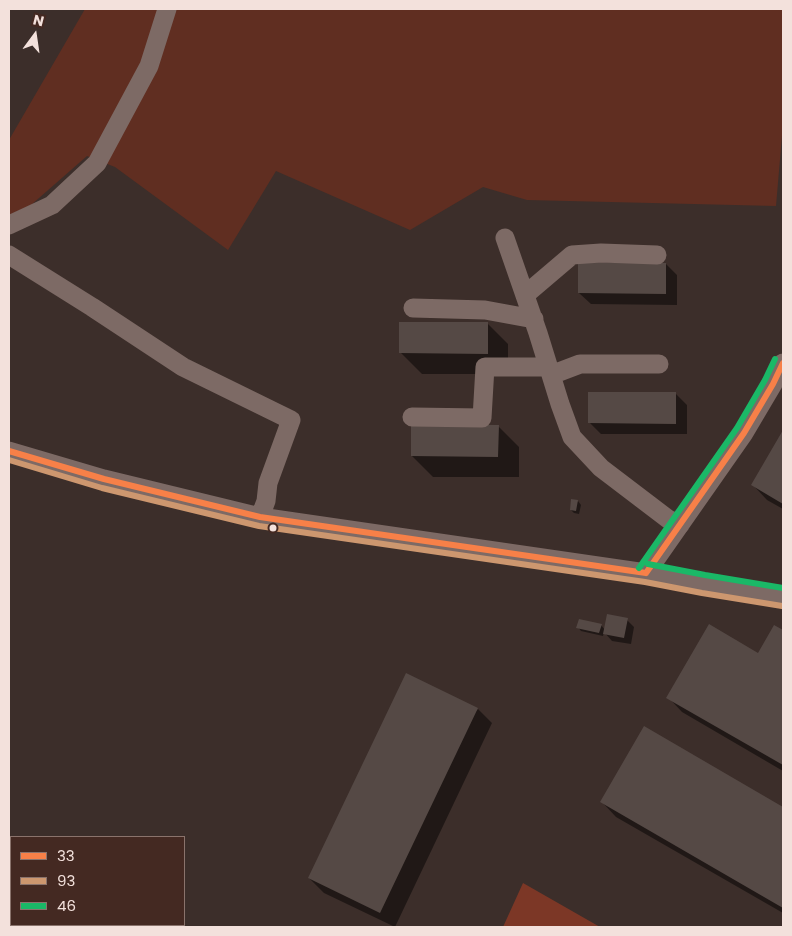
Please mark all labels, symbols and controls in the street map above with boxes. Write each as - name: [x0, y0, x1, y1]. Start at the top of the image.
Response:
- text: N: [31, 9, 46, 31]
- north arrow: [10, 10, 60, 60]
- unlabelled marker: [268, 523, 278, 533]
- legend: [10, 836, 185, 926]
- text: 33: [57, 845, 75, 866]
- text: 93: [57, 870, 75, 891]
- text: 46: [57, 895, 76, 916]

